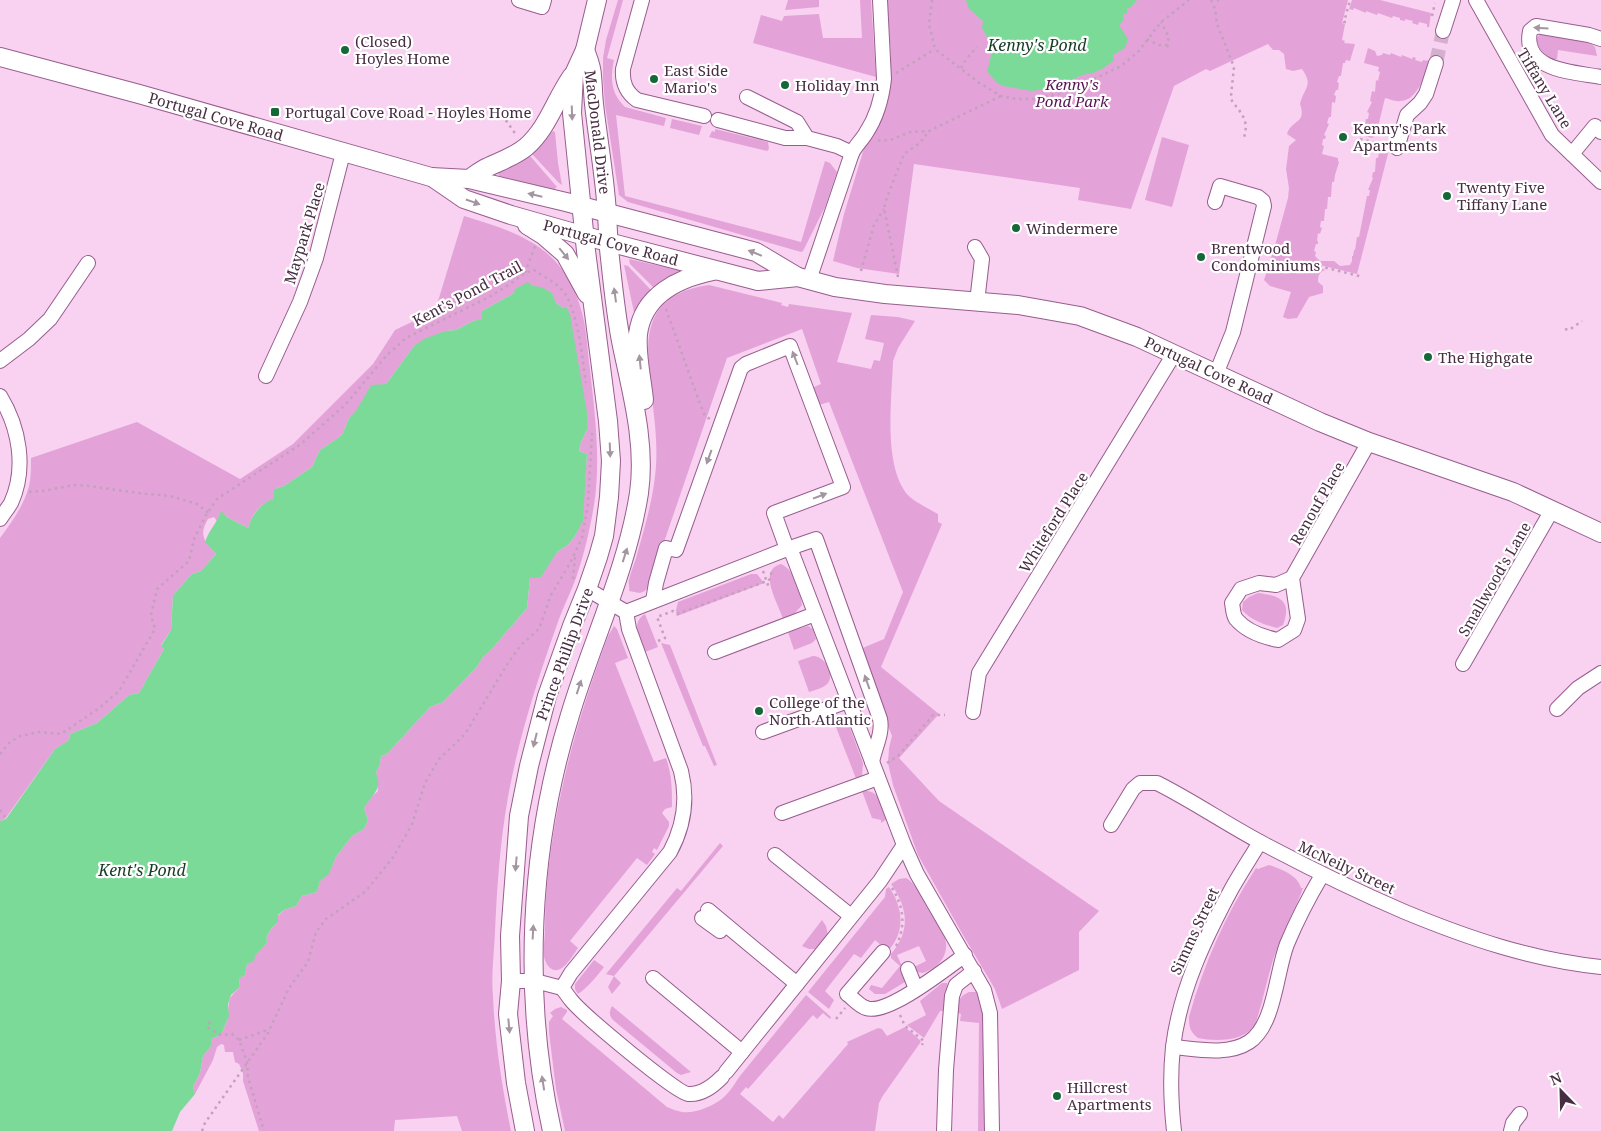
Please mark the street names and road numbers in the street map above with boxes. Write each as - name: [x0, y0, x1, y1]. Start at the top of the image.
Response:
- street label: Tiffany Lane: [1513, 44, 1577, 132]
- street label: MacDonald Drive: [580, 69, 616, 195]
- street label: Portugal Cove Road: [146, 87, 286, 145]
- street label: Maypark Place: [279, 180, 329, 286]
- street label: Portugal Cove Road: [541, 214, 681, 270]
- street label: Kent's Pond Trail: [409, 255, 526, 330]
- street label: Portugal Cove Road: [1142, 332, 1276, 408]
- street label: Renouf Place: [1285, 458, 1349, 548]
- street label: Whiteford Place: [1014, 468, 1092, 576]
- street label: Smallwood's Lane: [1453, 518, 1535, 640]
- street label: Prince Phillip Drive: [531, 585, 597, 723]
- street label: McNeily Street: [1295, 836, 1399, 898]
- street label: Simms Street: [1165, 884, 1223, 978]

